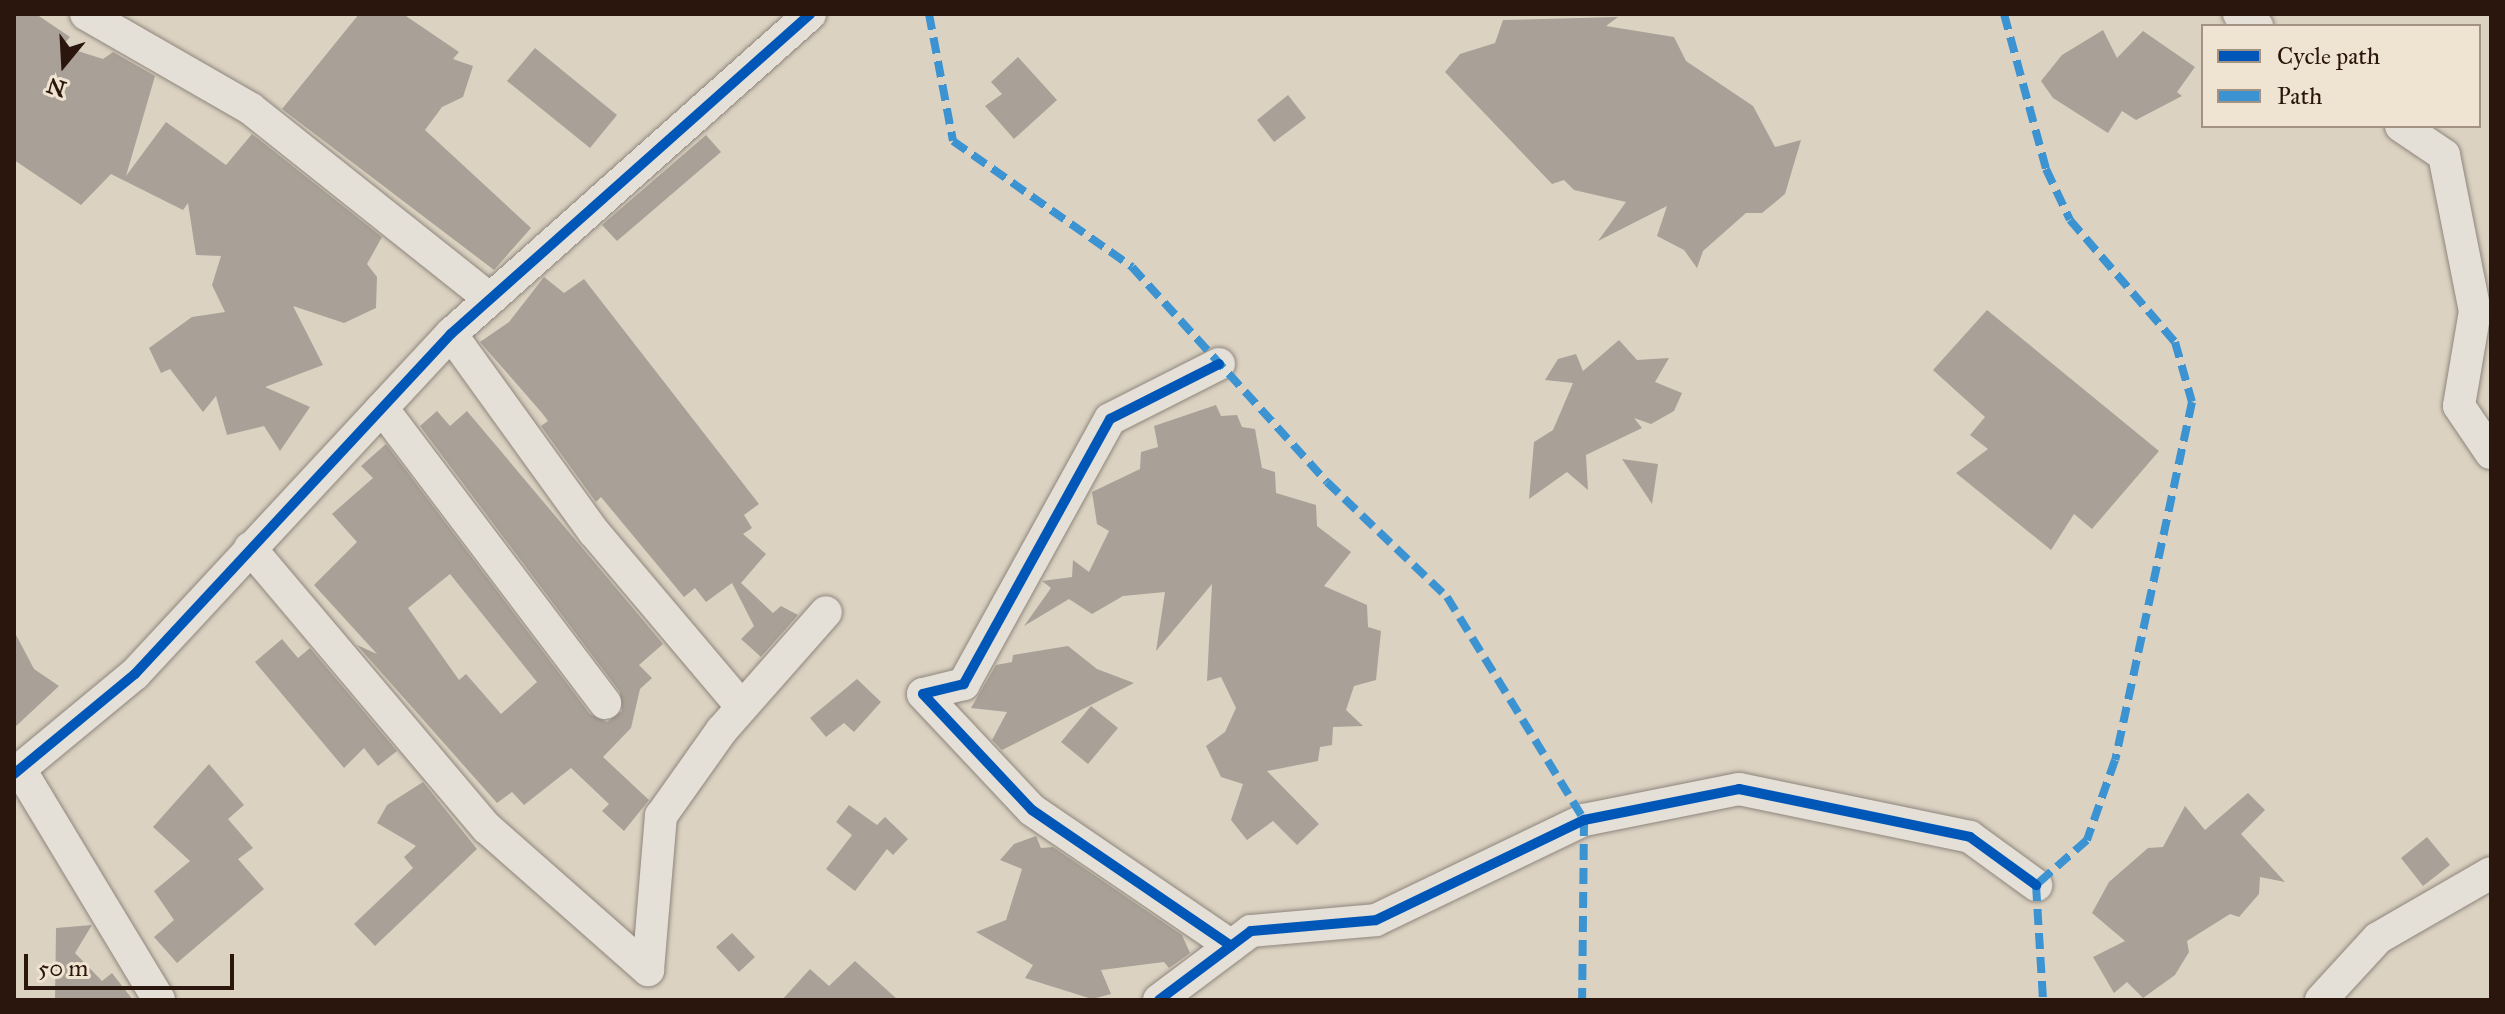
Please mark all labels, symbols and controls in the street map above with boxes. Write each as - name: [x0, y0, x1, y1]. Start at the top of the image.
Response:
- north arrow: [24, 24, 104, 104]
- legend: [2201, 24, 2481, 128]
- text: Cycle path: [2277, 41, 2380, 71]
- text: N: [43, 72, 69, 103]
- text: Path: [2277, 81, 2322, 111]
- scale bar: [28, 938, 238, 988]
- text: 50 m: [38, 953, 88, 983]

